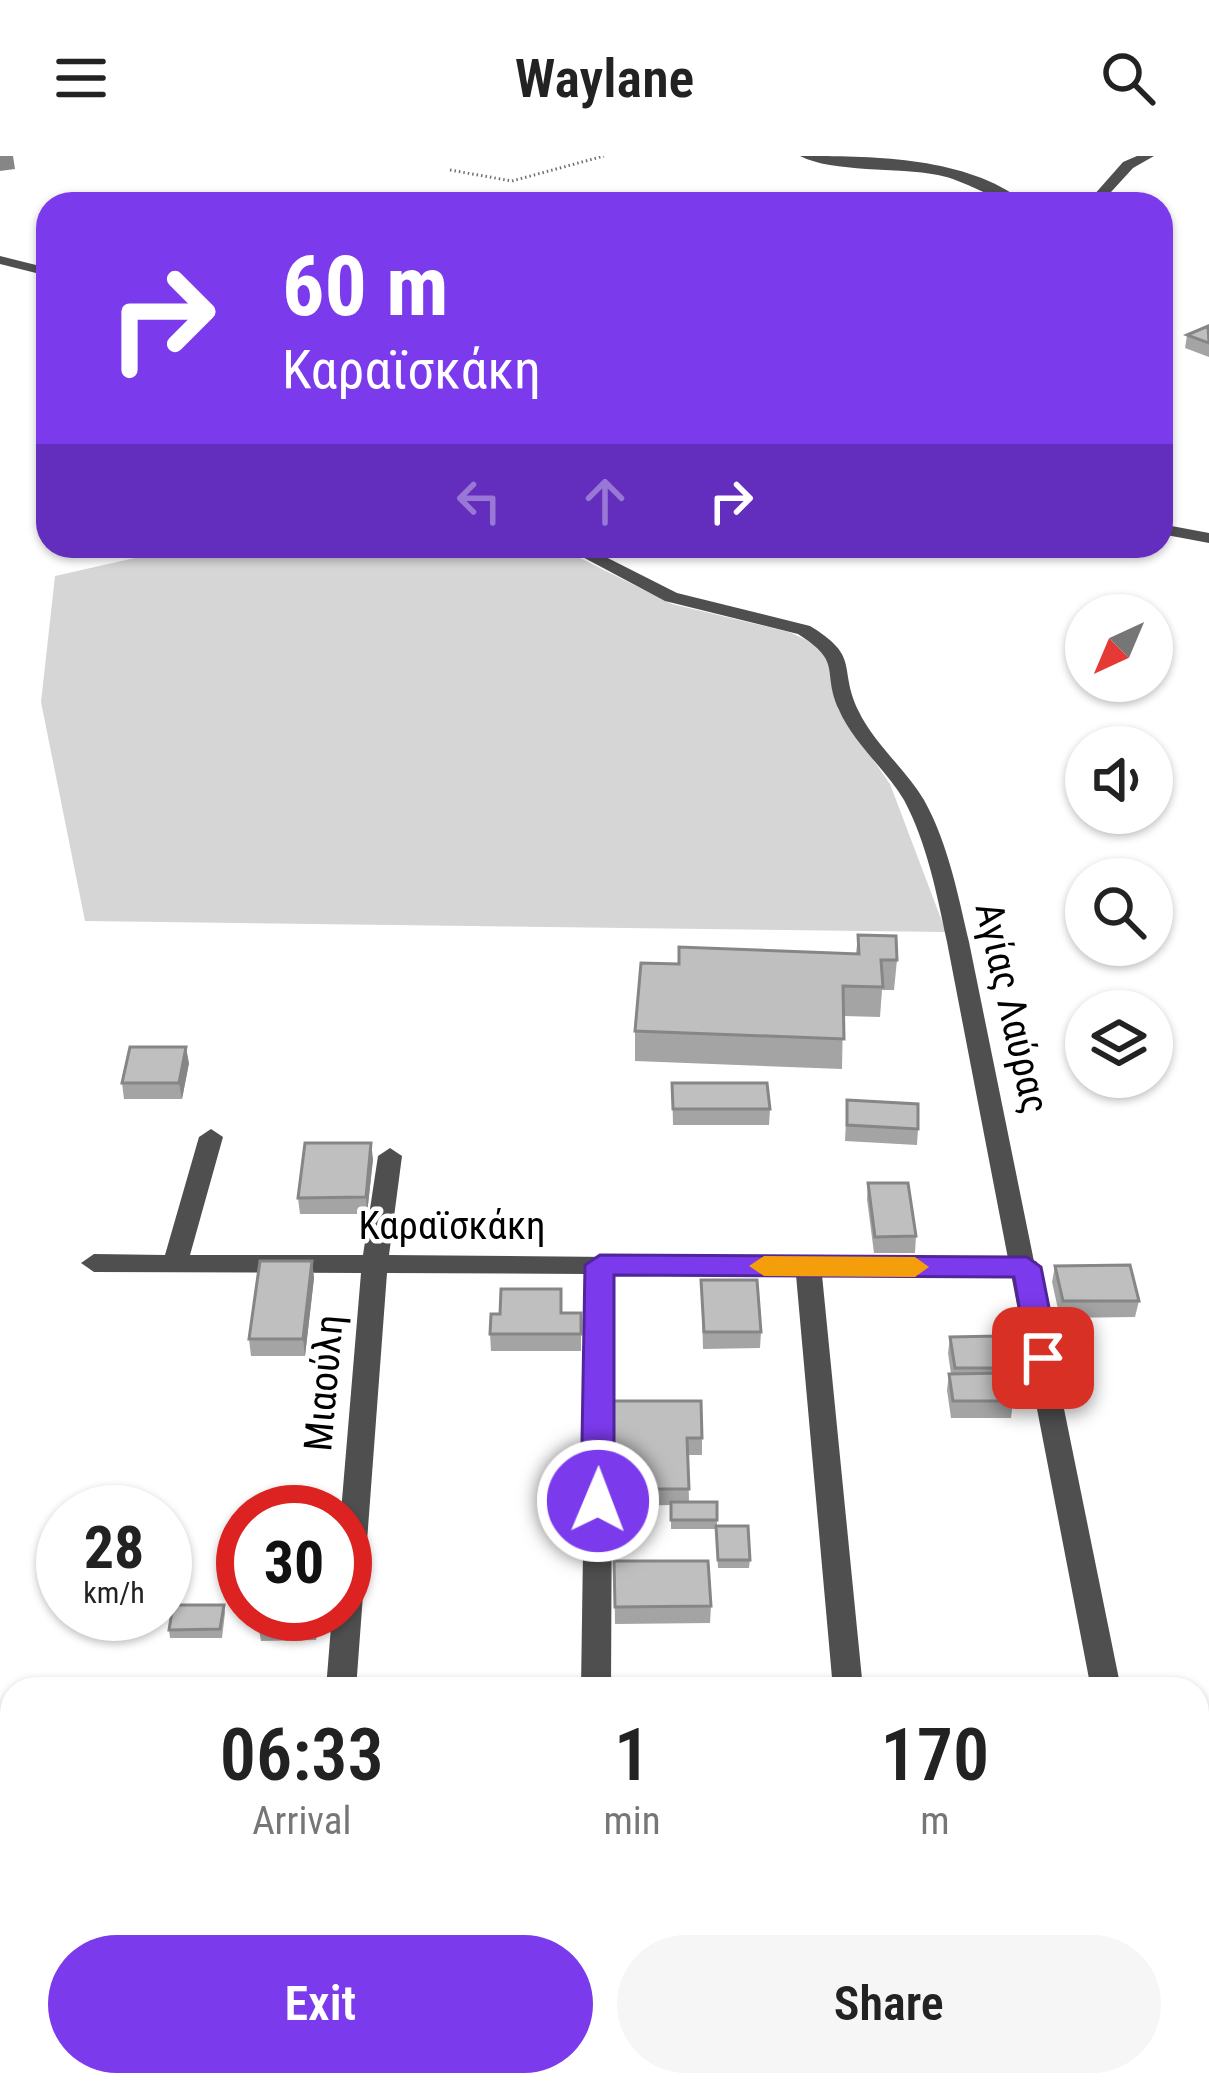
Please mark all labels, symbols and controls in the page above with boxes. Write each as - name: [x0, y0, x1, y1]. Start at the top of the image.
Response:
- icon: menu: [48, 45, 114, 111]
- icon: search: [1095, 45, 1161, 111]
- text: Waylane: [515, 47, 694, 110]
- text: 60 m: [282, 237, 449, 336]
- icon: right: [84, 240, 240, 396]
- text: Καραϊσκάκη: [282, 338, 541, 401]
- icon: left: [446, 468, 512, 534]
- icon: ahead: [572, 468, 638, 534]
- icon: right: [698, 468, 764, 534]
- north arrow: [1065, 594, 1173, 702]
- map controls: [1065, 594, 1173, 1098]
- button: sound: [1065, 726, 1173, 834]
- button: search: [1065, 858, 1173, 966]
- street label: Αγίας Λαύρας: [965, 898, 1059, 1118]
- button: layers: [1065, 990, 1173, 1098]
- street label: Καραϊσκάκη: [358, 1203, 546, 1249]
- pin: [992, 1307, 1094, 1409]
- street label: Μιαούλη: [295, 1313, 353, 1453]
- icon: arrive: [1010, 1325, 1076, 1391]
- position arrow: [535, 1438, 661, 1564]
- speed limit sign: 30: [216, 1485, 372, 1641]
- text: 28: [84, 1512, 144, 1583]
- text: km/h: [83, 1575, 145, 1610]
- text: 06:33: [220, 1713, 384, 1798]
- text: 1: [614, 1713, 650, 1798]
- text: 170: [881, 1713, 989, 1798]
- text: Arrival: [252, 1798, 351, 1844]
- text: min: [604, 1798, 661, 1844]
- text: m: [920, 1798, 950, 1844]
- button: Exit: [48, 1935, 593, 2073]
- button: Share: [617, 1935, 1161, 2073]

